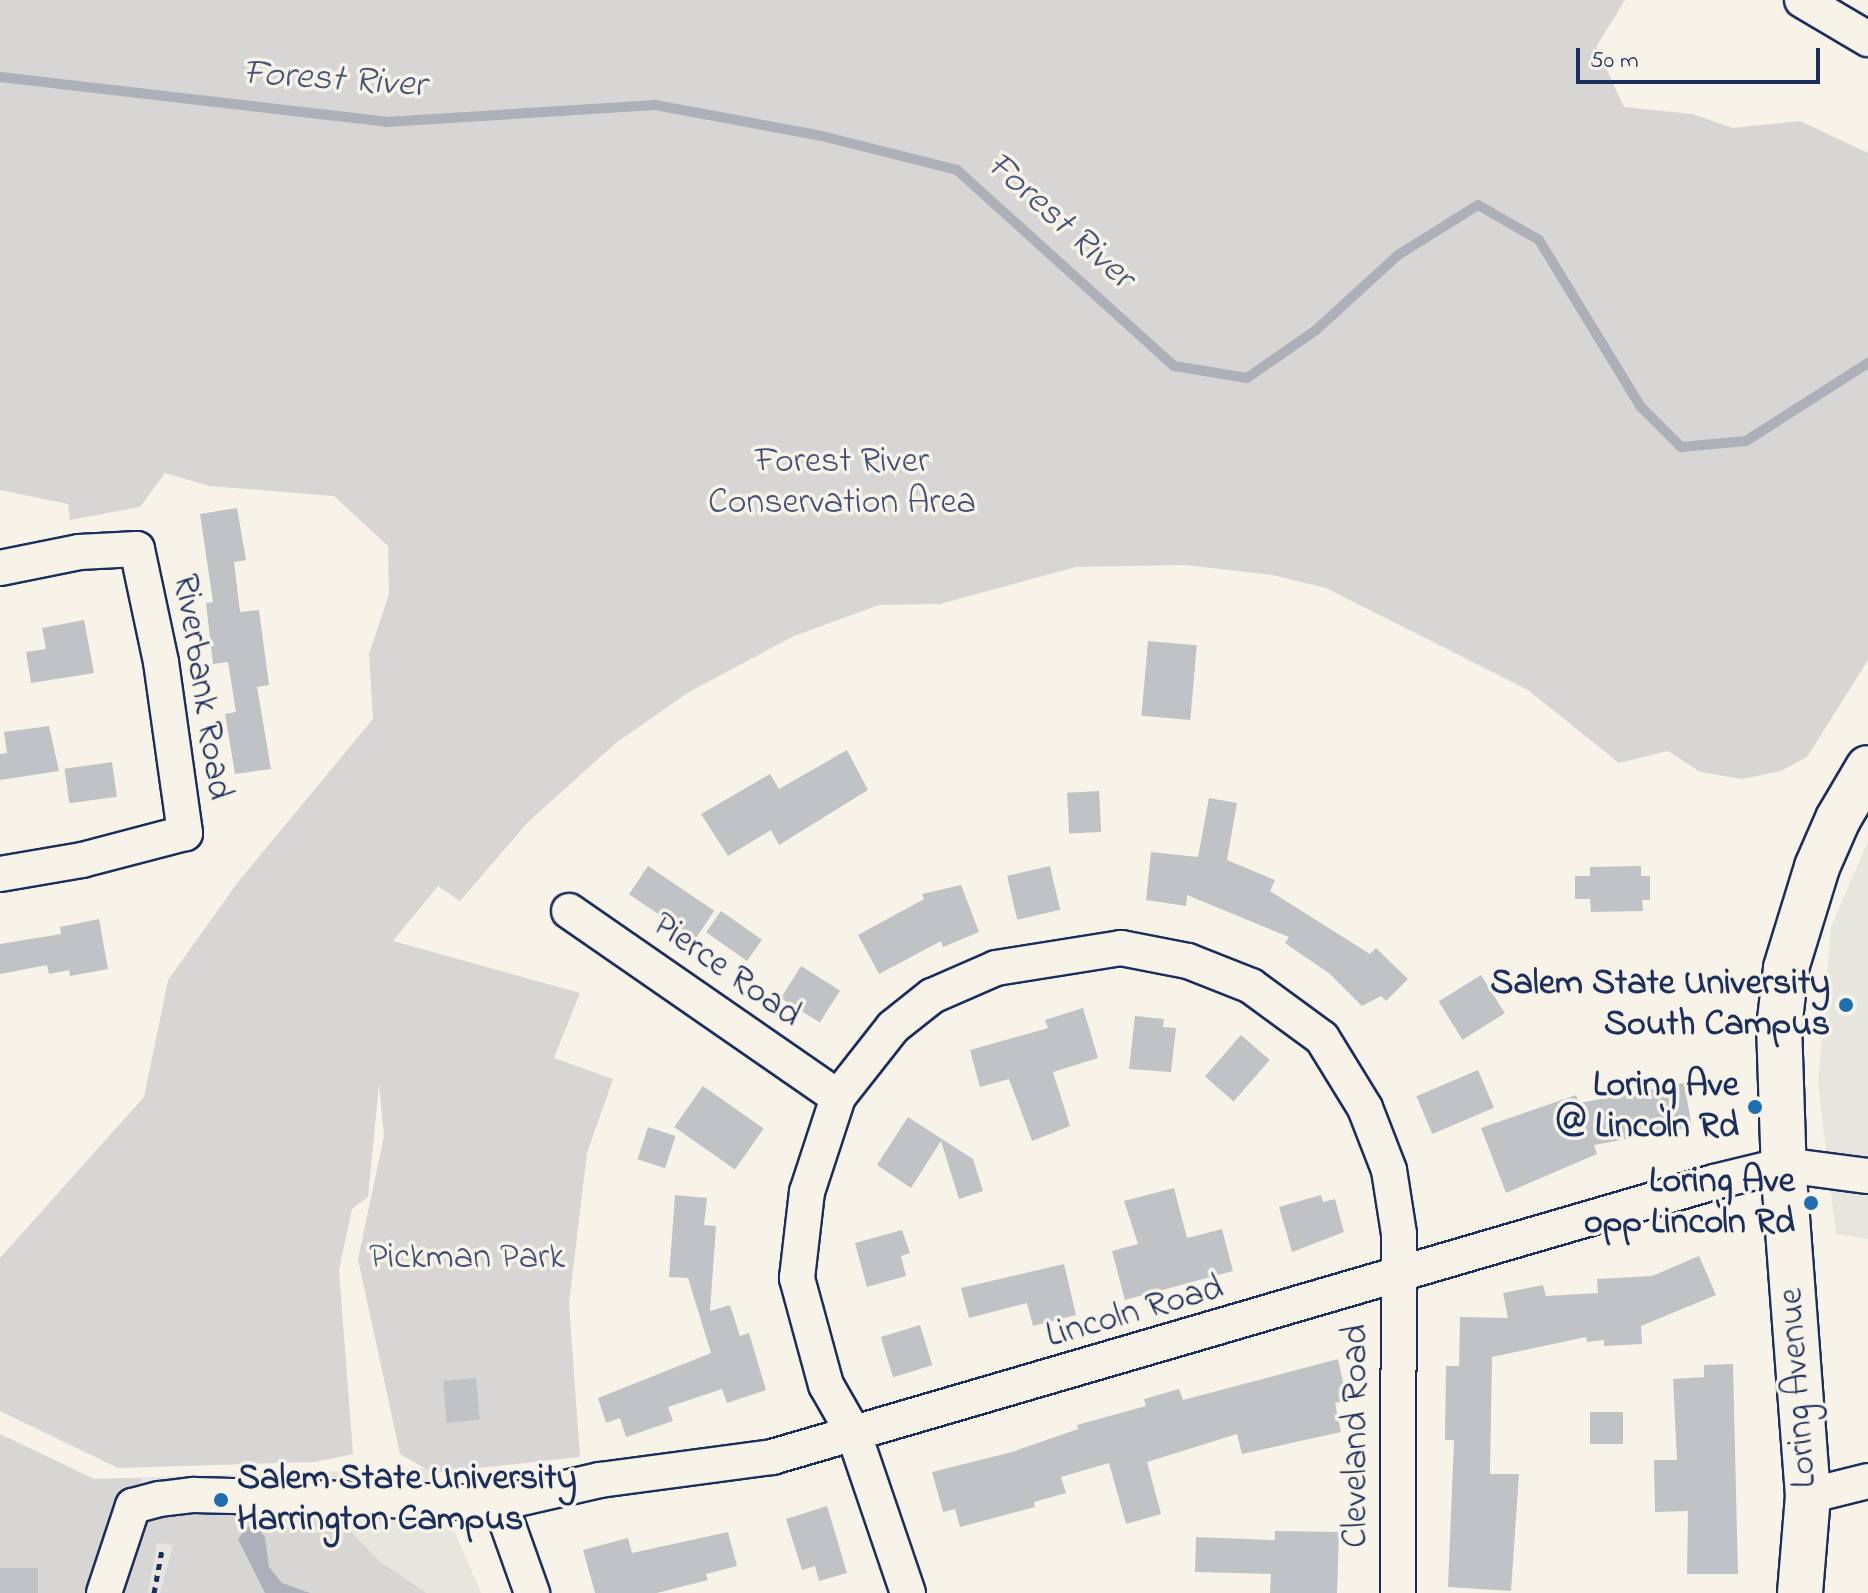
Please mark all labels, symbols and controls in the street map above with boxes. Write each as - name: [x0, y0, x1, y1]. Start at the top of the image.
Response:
- scale bar: [1580, 32, 1824, 82]
- text: 50 m: [1590, 44, 1639, 79]
- water label: Forest River: [241, 52, 427, 110]
- water label: Forest River: [975, 144, 1143, 300]
- park label: Forest River Conservation Area: [708, 440, 976, 525]
- street label: Riverbank Road: [162, 571, 240, 803]
- street label: Pierce Road: [643, 904, 809, 1038]
- place label: Salem State University South Campus: [1490, 962, 1830, 1047]
- marker: Salem State University South Campus: [1837, 996, 1855, 1014]
- place label: Loring Ave @ Lincoln Rd: [1557, 1064, 1739, 1149]
- marker: Loring Ave @ Lincoln Rd: [1746, 1098, 1764, 1116]
- place label: Loring Ave opp Lincoln Rd: [1584, 1160, 1795, 1245]
- marker: Loring Ave opp Lincoln Rd: [1802, 1194, 1820, 1212]
- park label: Pickman Park: [369, 1237, 565, 1281]
- street label: Lincoln Road: [1041, 1267, 1229, 1359]
- street label: Loring Avenue: [1770, 1287, 1828, 1489]
- street label: Cleveland Road: [1335, 1324, 1379, 1548]
- place label: Salem State University Harrington Campus: [237, 1457, 577, 1542]
- marker: Salem State University Harrington Campus: [212, 1491, 230, 1509]

